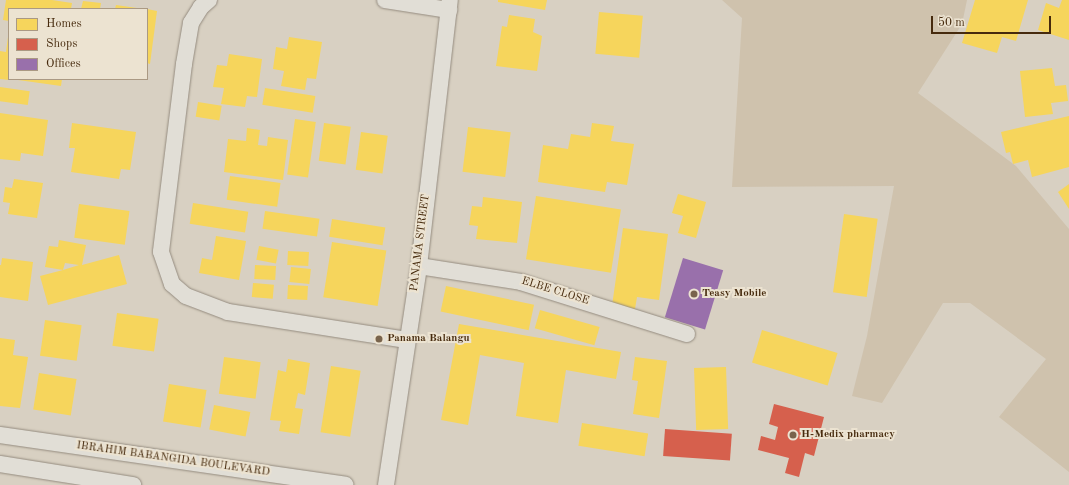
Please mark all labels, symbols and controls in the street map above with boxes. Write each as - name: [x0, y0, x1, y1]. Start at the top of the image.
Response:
- legend: [8, 8, 148, 80]
- scale bar: [933, 8, 1053, 34]
- text: 50 m: [938, 17, 965, 29]
- text: Homes: [46, 18, 82, 30]
- text: Shops: [46, 38, 77, 50]
- text: Offices: [46, 58, 81, 70]
- street label: PANAMA STREET: [408, 194, 434, 292]
- street label: ELBE CLOSE: [520, 275, 590, 309]
- place label: Teasy Mobile: [702, 287, 767, 301]
- marker: Teasy Mobile: [689, 289, 699, 299]
- place label: Panama Balangu: [387, 332, 470, 346]
- marker: Panama Balangu: [374, 334, 384, 344]
- place label: H-Medix pharmacy: [801, 428, 895, 442]
- marker: H-Medix pharmacy: [788, 430, 798, 440]
- street label: IBRAHIM BABANGIDA BOULEVARD: [76, 440, 270, 480]

